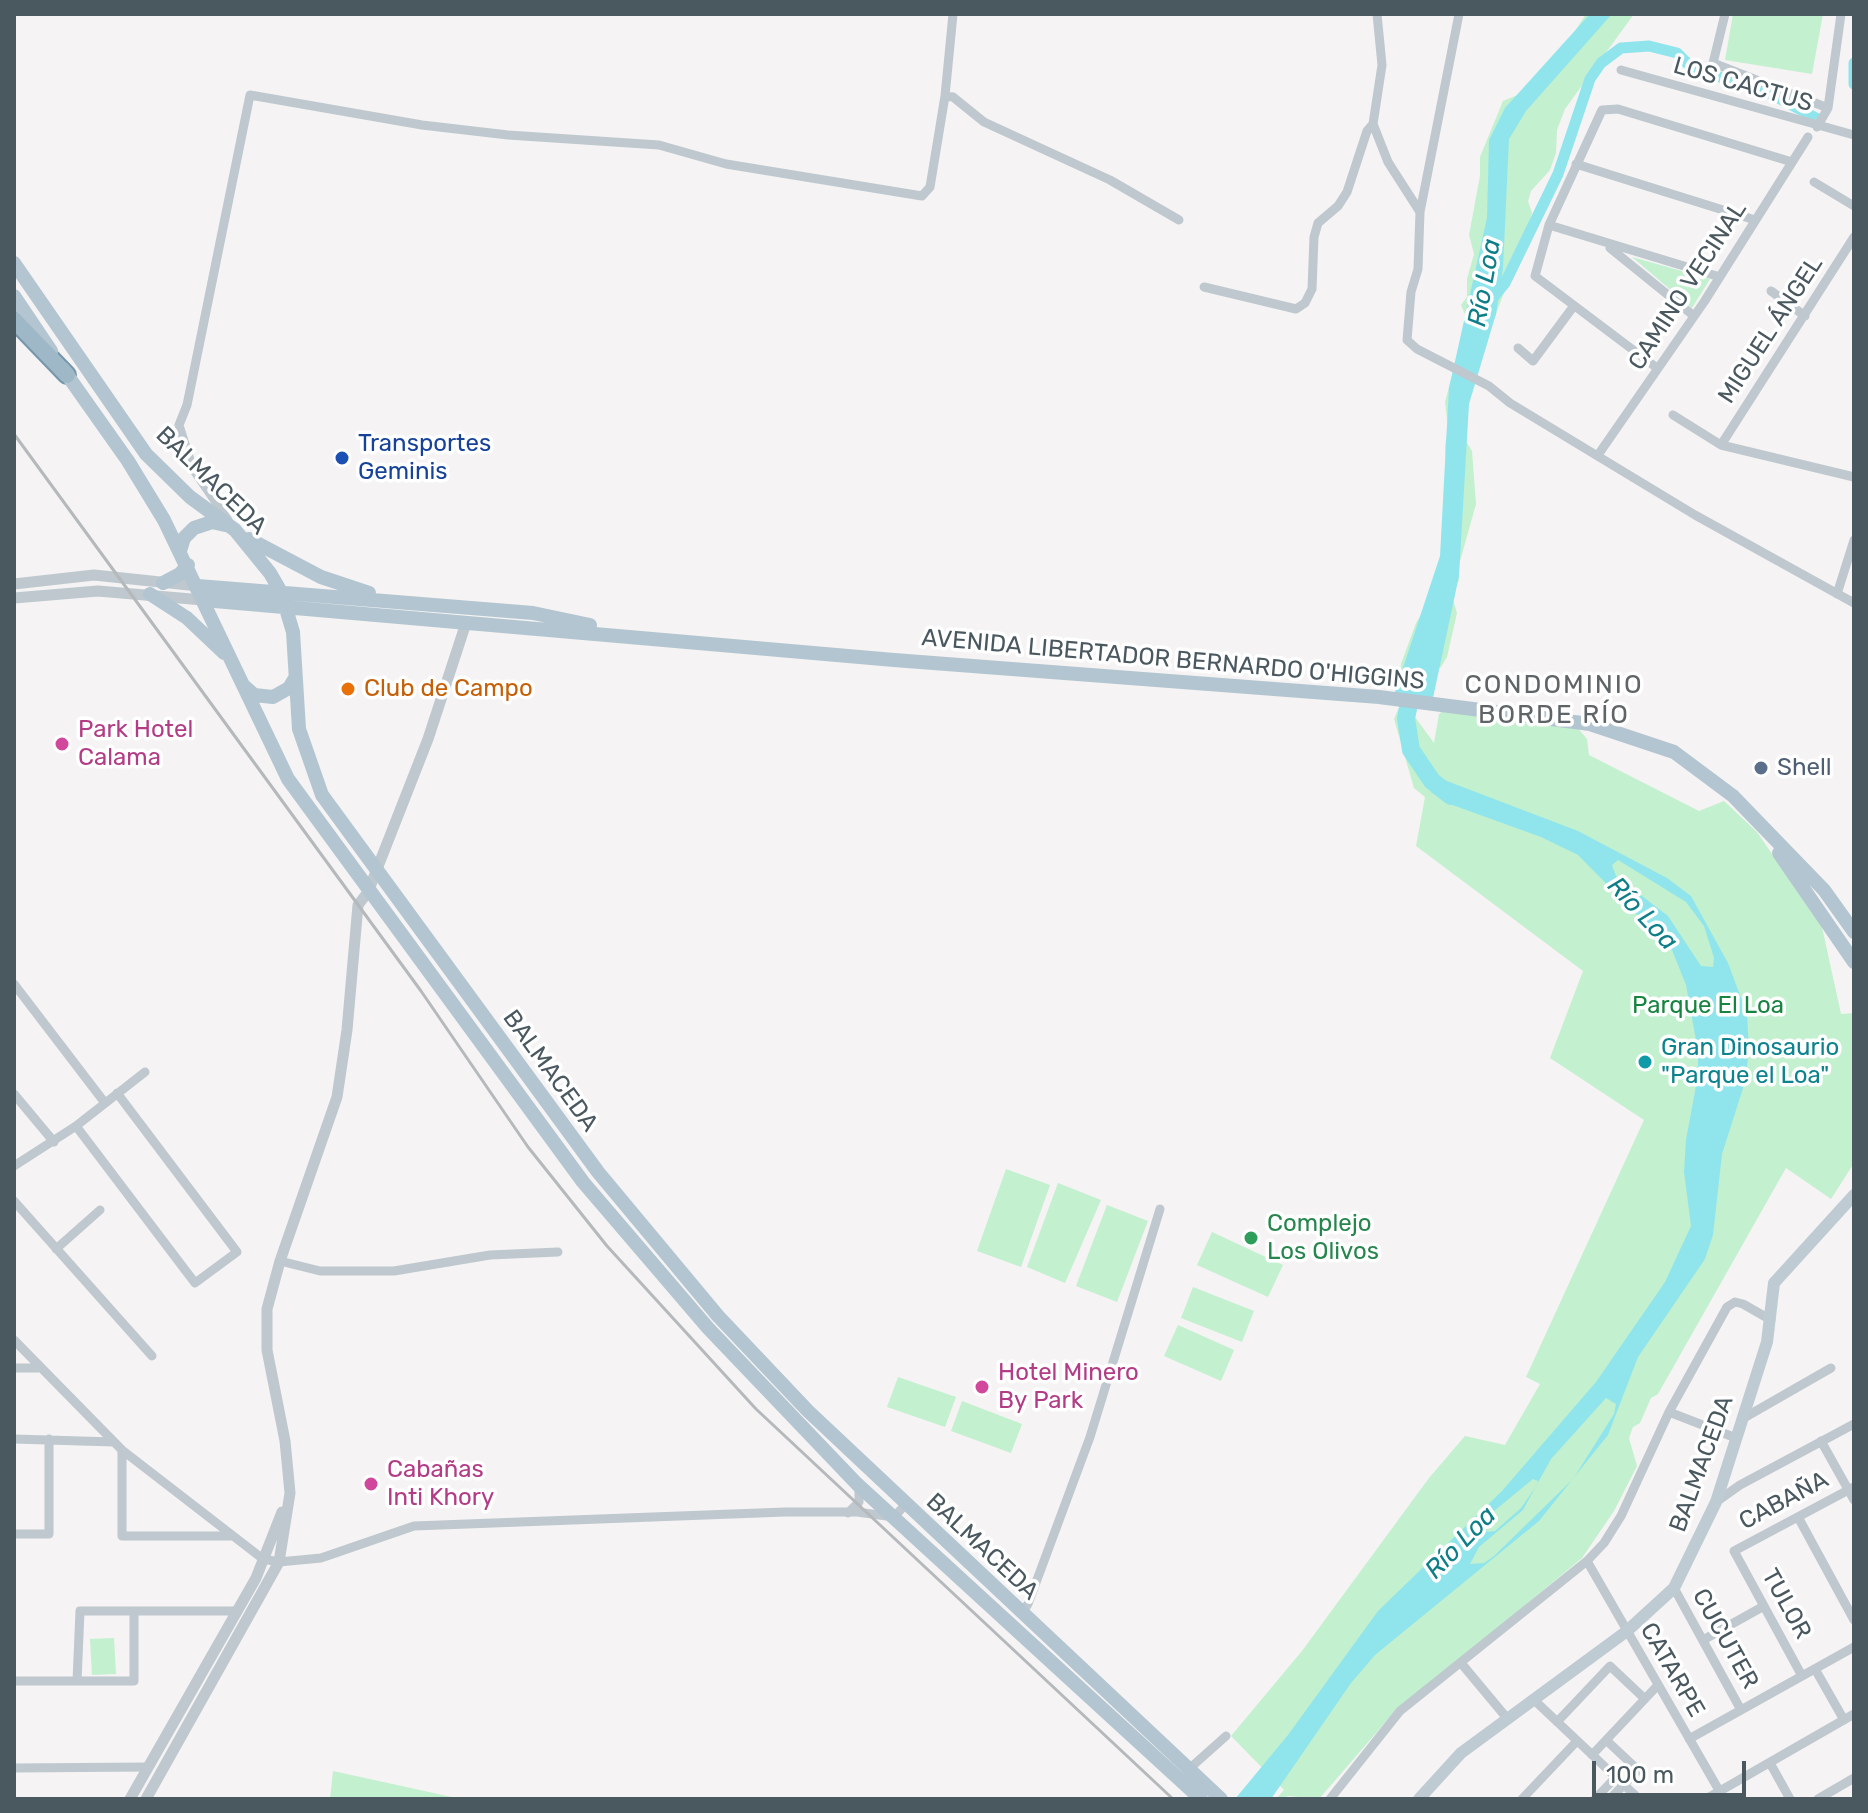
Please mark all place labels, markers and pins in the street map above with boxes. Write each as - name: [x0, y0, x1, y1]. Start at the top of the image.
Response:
- place label: Transportes Geminis: [358, 430, 491, 486]
- marker: Transportes Geminis: [333, 449, 351, 467]
- place label: Club de Campo: [364, 675, 533, 703]
- marker: Club de Campo: [339, 680, 357, 698]
- place label: Park Hotel Calama: [78, 716, 193, 772]
- marker: Park Hotel Calama: [53, 735, 71, 753]
- place label: Shell: [1777, 754, 1832, 782]
- marker: Shell: [1752, 759, 1770, 777]
- place label: Gran Dinosaurio "Parque el Loa": [1661, 1034, 1839, 1090]
- marker: Gran Dinosaurio "Parque el Loa": [1636, 1053, 1654, 1071]
- place label: Complejo Los Olivos: [1267, 1210, 1379, 1266]
- marker: Complejo Los Olivos: [1242, 1229, 1260, 1247]
- place label: Hotel Minero By Park: [998, 1359, 1139, 1415]
- marker: Hotel Minero By Park: [973, 1378, 991, 1396]
- place label: Cabañas Inti Khory: [387, 1456, 494, 1512]
- marker: Cabañas Inti Khory: [362, 1475, 380, 1493]

